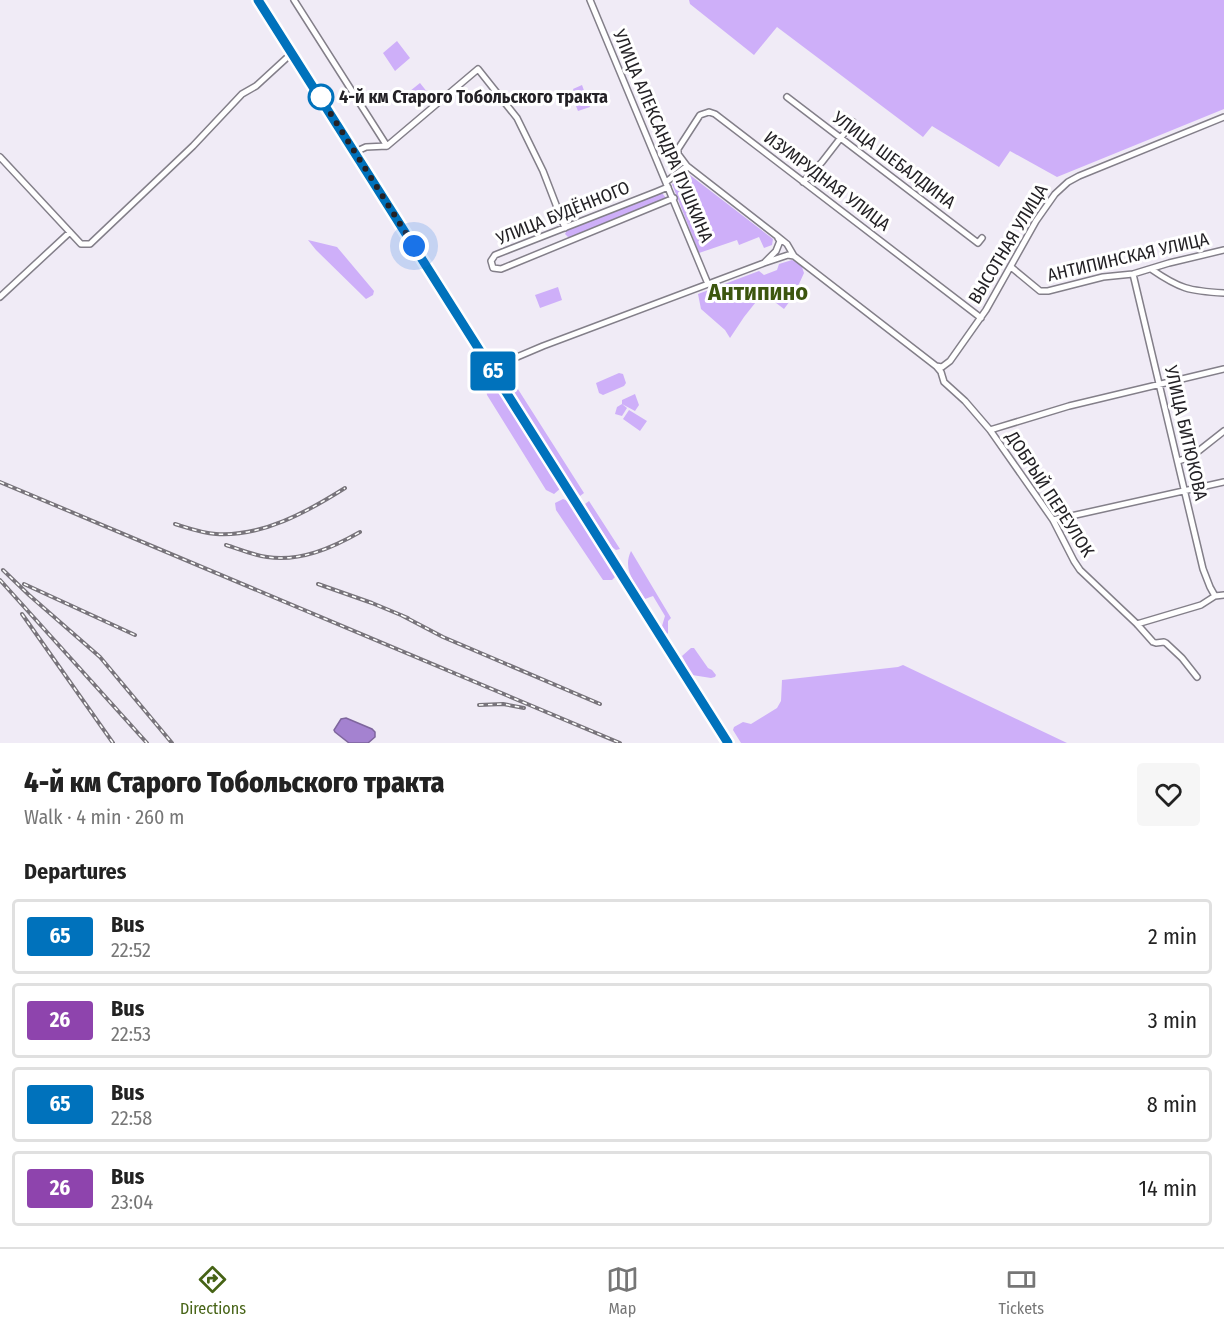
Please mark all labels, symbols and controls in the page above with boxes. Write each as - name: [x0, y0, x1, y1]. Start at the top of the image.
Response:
- street label: УЛИЦА АЛЕКСАНДРА ПУШКИНА: [608, 25, 718, 246]
- marker: 4-й км Старого Тобольского тракта: [308, 84, 334, 110]
- place label: 4-й км Старого Тобольского тракта: [339, 86, 608, 108]
- street label: УЛИЦА ШЕБАЛДИНА: [827, 106, 960, 214]
- street label: ИЗУМРУДНАЯ УЛИЦА: [759, 126, 895, 236]
- street label: УЛИЦА БУДЁННОГО: [492, 176, 633, 250]
- street label: ВЫСОТНАЯ УЛИЦА: [964, 180, 1053, 308]
- street label: АНТИПИНСКАЯ УЛИЦА: [1045, 228, 1211, 286]
- your location: [399, 231, 429, 261]
- district label: Антипино: [707, 278, 808, 306]
- line badge: 65: [466, 352, 520, 391]
- text: 65: [482, 358, 504, 384]
- street label: УЛИЦА БИТЮКОВА: [1160, 362, 1212, 503]
- street label: ДОБРЫЙ ПЕРЕУЛОК: [1001, 426, 1099, 561]
- button: heart: [1137, 763, 1200, 826]
- text: 4-й км Старого Тобольского тракта: [24, 766, 444, 799]
- text: Walk · 4 min · 260 m: [24, 805, 184, 829]
- text: Departures: [24, 858, 126, 885]
- text: Bus: [111, 911, 144, 938]
- text: 65: [49, 923, 71, 949]
- text: 2 min: [1148, 923, 1197, 950]
- text: 22:52: [111, 938, 151, 962]
- text: Bus: [111, 995, 144, 1022]
- text: 26: [50, 1007, 70, 1033]
- text: 3 min: [1148, 1007, 1197, 1034]
- text: 22:53: [111, 1022, 151, 1046]
- text: Bus: [111, 1079, 144, 1106]
- text: 65: [49, 1091, 71, 1117]
- text: 8 min: [1147, 1091, 1197, 1118]
- text: 22:58: [111, 1106, 152, 1130]
- text: Bus: [111, 1163, 144, 1190]
- text: 26: [50, 1175, 70, 1201]
- text: 14 min: [1139, 1175, 1197, 1202]
- text: 23:04: [111, 1190, 153, 1214]
- tab: Directions: [180, 1263, 246, 1318]
- tab: Map: [606, 1263, 639, 1318]
- tab: Tickets: [999, 1263, 1044, 1318]

